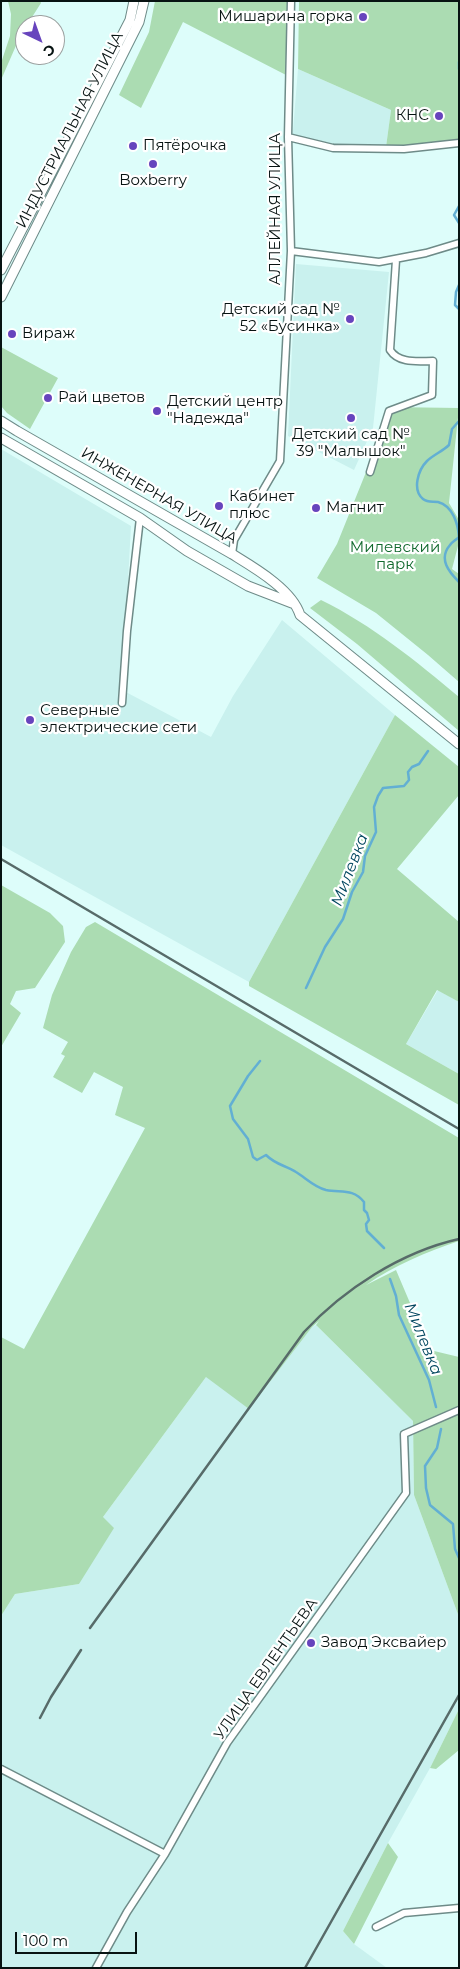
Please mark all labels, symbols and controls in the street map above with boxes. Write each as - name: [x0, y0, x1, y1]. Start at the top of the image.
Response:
- place label: Мишарина горка: [218, 8, 353, 26]
- marker: Мишарина горка: [357, 11, 369, 23]
- north arrow: [15, 15, 65, 65]
- street label: ИНДУСТРИАЛЬНАЯ УЛИЦА: [13, 29, 127, 231]
- place label: КНС: [396, 107, 429, 125]
- marker: КНС: [433, 110, 445, 122]
- street label: АЛЛЕЙНАЯ УЛИЦА: [267, 133, 285, 285]
- place label: Пятёрочка: [143, 137, 227, 155]
- marker: Пятёрочка: [127, 140, 139, 152]
- marker: Boxberry: [147, 158, 159, 170]
- place label: Boxberry: [119, 172, 187, 190]
- place label: Детский сад № 52 «Бусинка»: [222, 301, 340, 336]
- marker: Детский сад № 52 «Бусинка»: [344, 313, 356, 325]
- place label: Вираж: [22, 325, 75, 343]
- marker: Вираж: [6, 328, 18, 340]
- place label: Рай цветов: [58, 389, 145, 407]
- marker: Рай цветов: [42, 392, 54, 404]
- place label: Детский центр "Надежда": [167, 393, 283, 428]
- marker: Детский центр "Надежда": [151, 405, 163, 417]
- marker: Детский сад № 39 "Малышок": [345, 412, 357, 424]
- place label: Детский сад № 39 "Малышок": [292, 426, 410, 461]
- street label: ИНЖЕНЕРНАЯ УЛИЦА: [78, 444, 240, 548]
- place label: Кабинет плюс: [229, 488, 294, 523]
- place label: Магнит: [326, 499, 384, 517]
- marker: Кабинет плюс: [213, 500, 225, 512]
- marker: Магнит: [310, 502, 322, 514]
- park label: Милевский парк: [350, 539, 440, 574]
- place label: Северные электрические сети: [40, 702, 197, 737]
- marker: Северные электрические сети: [24, 714, 36, 726]
- water label: Милевка: [327, 831, 373, 909]
- water label: Милевка: [400, 1300, 446, 1378]
- street label: УЛИЦА ЕВЛЕНТЬЕВА: [210, 1595, 322, 1743]
- place label: Завод Эксвайер: [321, 1634, 447, 1652]
- marker: Завод Эксвайер: [305, 1637, 317, 1649]
- scale bar: [18, 1922, 140, 1954]
- text: 100 m: [23, 1931, 68, 1950]

